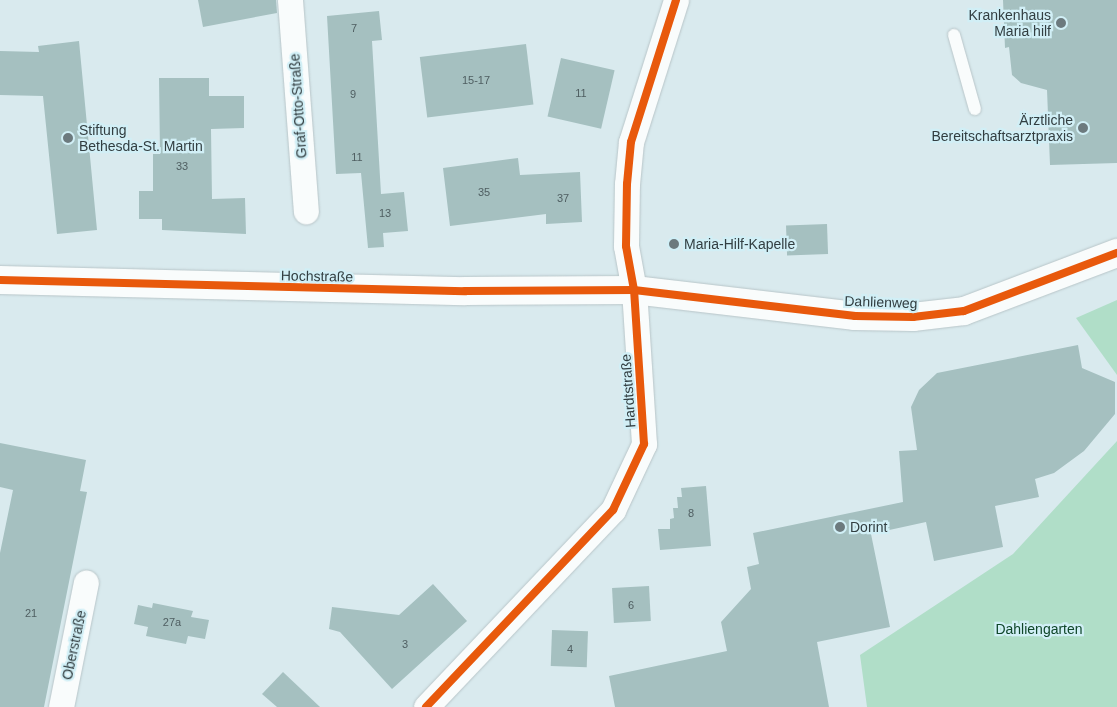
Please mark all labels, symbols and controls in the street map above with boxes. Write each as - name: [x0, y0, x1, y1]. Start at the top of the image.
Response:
- place label: Krankenhaus Maria hilf: [968, 7, 1051, 40]
- marker: Krankenhaus Maria hilf: [1055, 17, 1067, 29]
- house number: 7: [351, 21, 357, 35]
- street label: Graf-Otto-Straße: [286, 53, 310, 159]
- house number: 15-17: [462, 73, 490, 87]
- house number: 11: [575, 86, 587, 100]
- house number: 9: [350, 87, 356, 101]
- place label: Ärztliche Bereitschaftsarztpraxis: [931, 112, 1073, 144]
- place label: Stiftung Bethesda-St. Martin: [79, 122, 203, 154]
- marker: Ärztliche Bereitschaftsarztpraxis: [1077, 122, 1089, 134]
- marker: Stiftung Bethesda-St. Martin: [61, 131, 75, 145]
- house number: 11: [351, 150, 363, 164]
- house number: 33: [176, 159, 188, 173]
- house number: 35: [478, 185, 490, 199]
- house number: 37: [557, 191, 569, 205]
- house number: 13: [379, 206, 391, 220]
- place label: Maria-Hilf-Kapelle: [684, 236, 795, 252]
- marker: Maria-Hilf-Kapelle: [668, 238, 680, 250]
- street label: Hochstraße: [281, 267, 353, 285]
- street label: Dahlienweg: [844, 292, 918, 312]
- street label: Hardtstraße: [617, 354, 639, 428]
- house number: 8: [688, 506, 694, 520]
- place label: Dorint: [850, 519, 887, 535]
- marker: Dorint: [834, 521, 846, 533]
- house number: 6: [628, 598, 634, 612]
- house number: 21: [25, 606, 37, 620]
- street label: Oberstraße: [58, 609, 90, 681]
- house number: 27a: [163, 615, 181, 629]
- park label: Dahliengarten: [995, 621, 1083, 637]
- house number: 3: [402, 637, 408, 651]
- house number: 4: [567, 642, 573, 656]

